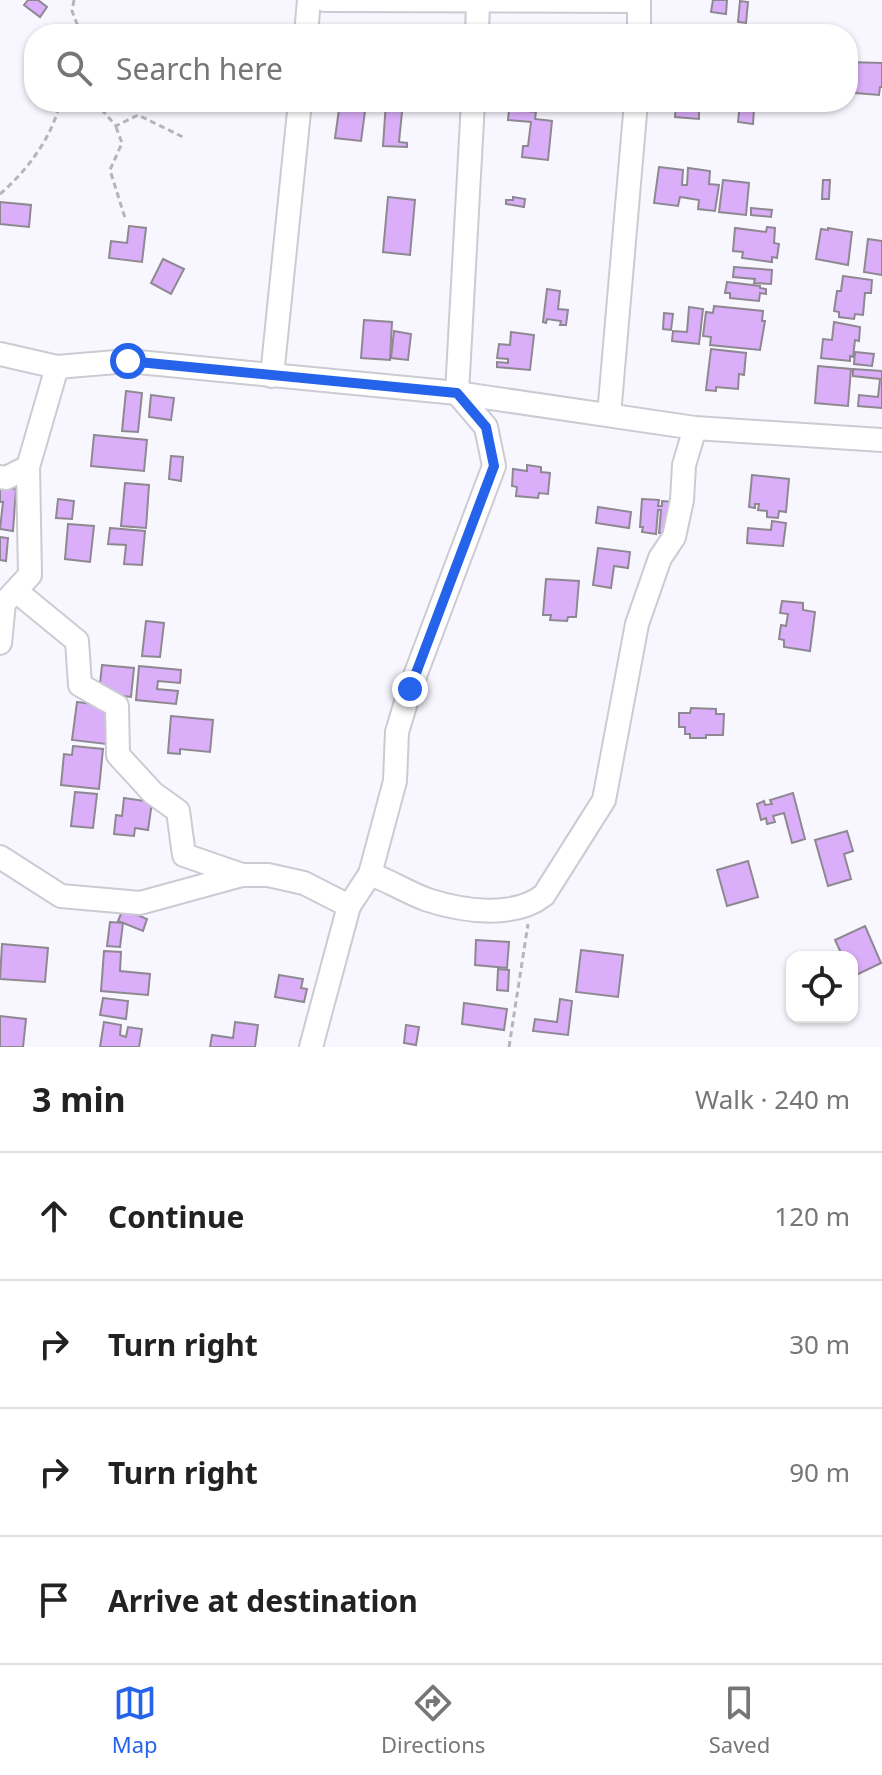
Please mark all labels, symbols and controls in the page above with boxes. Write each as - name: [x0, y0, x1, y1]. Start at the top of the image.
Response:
- search box: [24, 24, 858, 112]
- icon: search: [52, 46, 96, 90]
- text: Search here: [116, 48, 283, 89]
- route start: [110, 343, 146, 379]
- route end: [392, 671, 428, 707]
- map controls: [786, 951, 858, 1023]
- button: locate: [786, 951, 858, 1023]
- text: 3 min: [32, 1076, 126, 1122]
- text: Walk · 240 m: [695, 1081, 850, 1117]
- icon: ahead: [32, 1194, 76, 1238]
- text: Continue: [108, 1196, 244, 1237]
- text: 120 m: [774, 1198, 850, 1234]
- icon: right: [32, 1322, 76, 1366]
- text: Turn right: [108, 1324, 258, 1365]
- text: 30 m: [789, 1326, 850, 1362]
- icon: right: [32, 1450, 76, 1494]
- text: Turn right: [108, 1452, 258, 1493]
- text: 90 m: [789, 1454, 850, 1490]
- icon: arrive: [32, 1578, 76, 1622]
- text: Arrive at destination: [108, 1580, 418, 1621]
- tab: Map: [112, 1681, 158, 1759]
- tab: Directions: [381, 1681, 485, 1759]
- tab: Saved: [709, 1681, 770, 1759]

